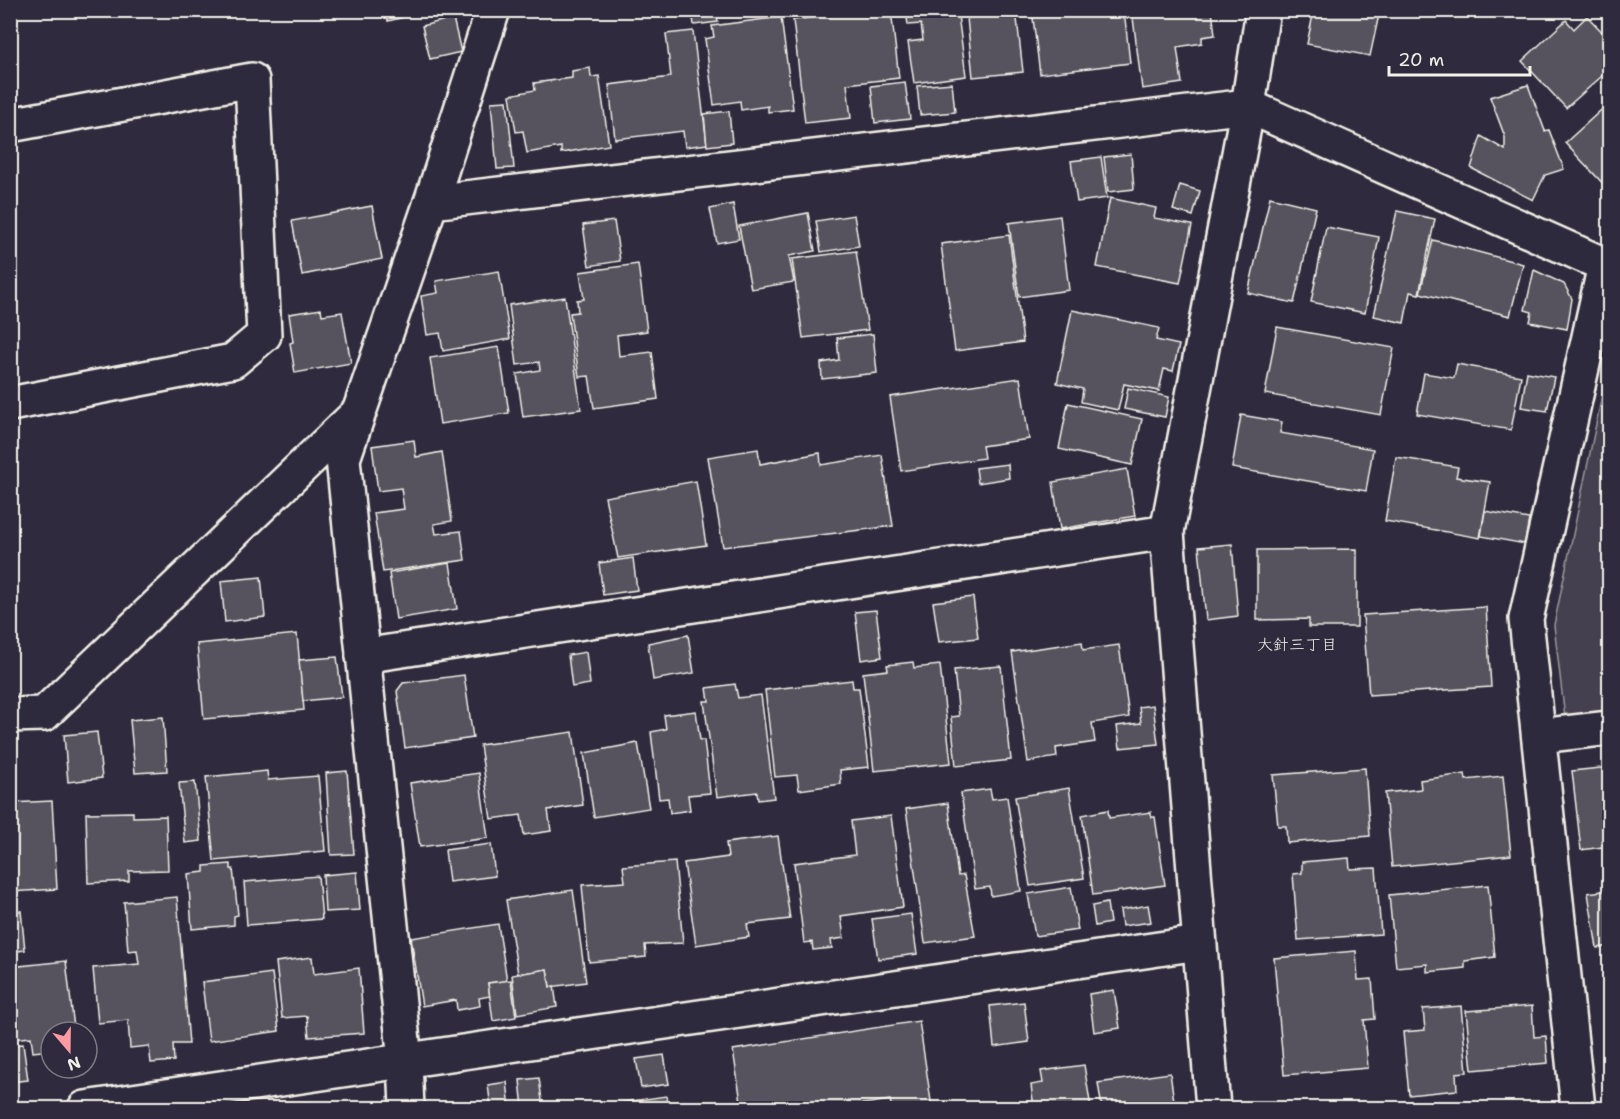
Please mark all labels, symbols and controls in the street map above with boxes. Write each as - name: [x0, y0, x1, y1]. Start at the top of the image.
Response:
- scale bar: [1389, 39, 1530, 77]
- text: 20 m: [1398, 48, 1444, 72]
- district label: 大針三丁目: [1257, 634, 1337, 655]
- north arrow: [39, 1020, 99, 1080]
- text: N: [64, 1052, 84, 1076]

